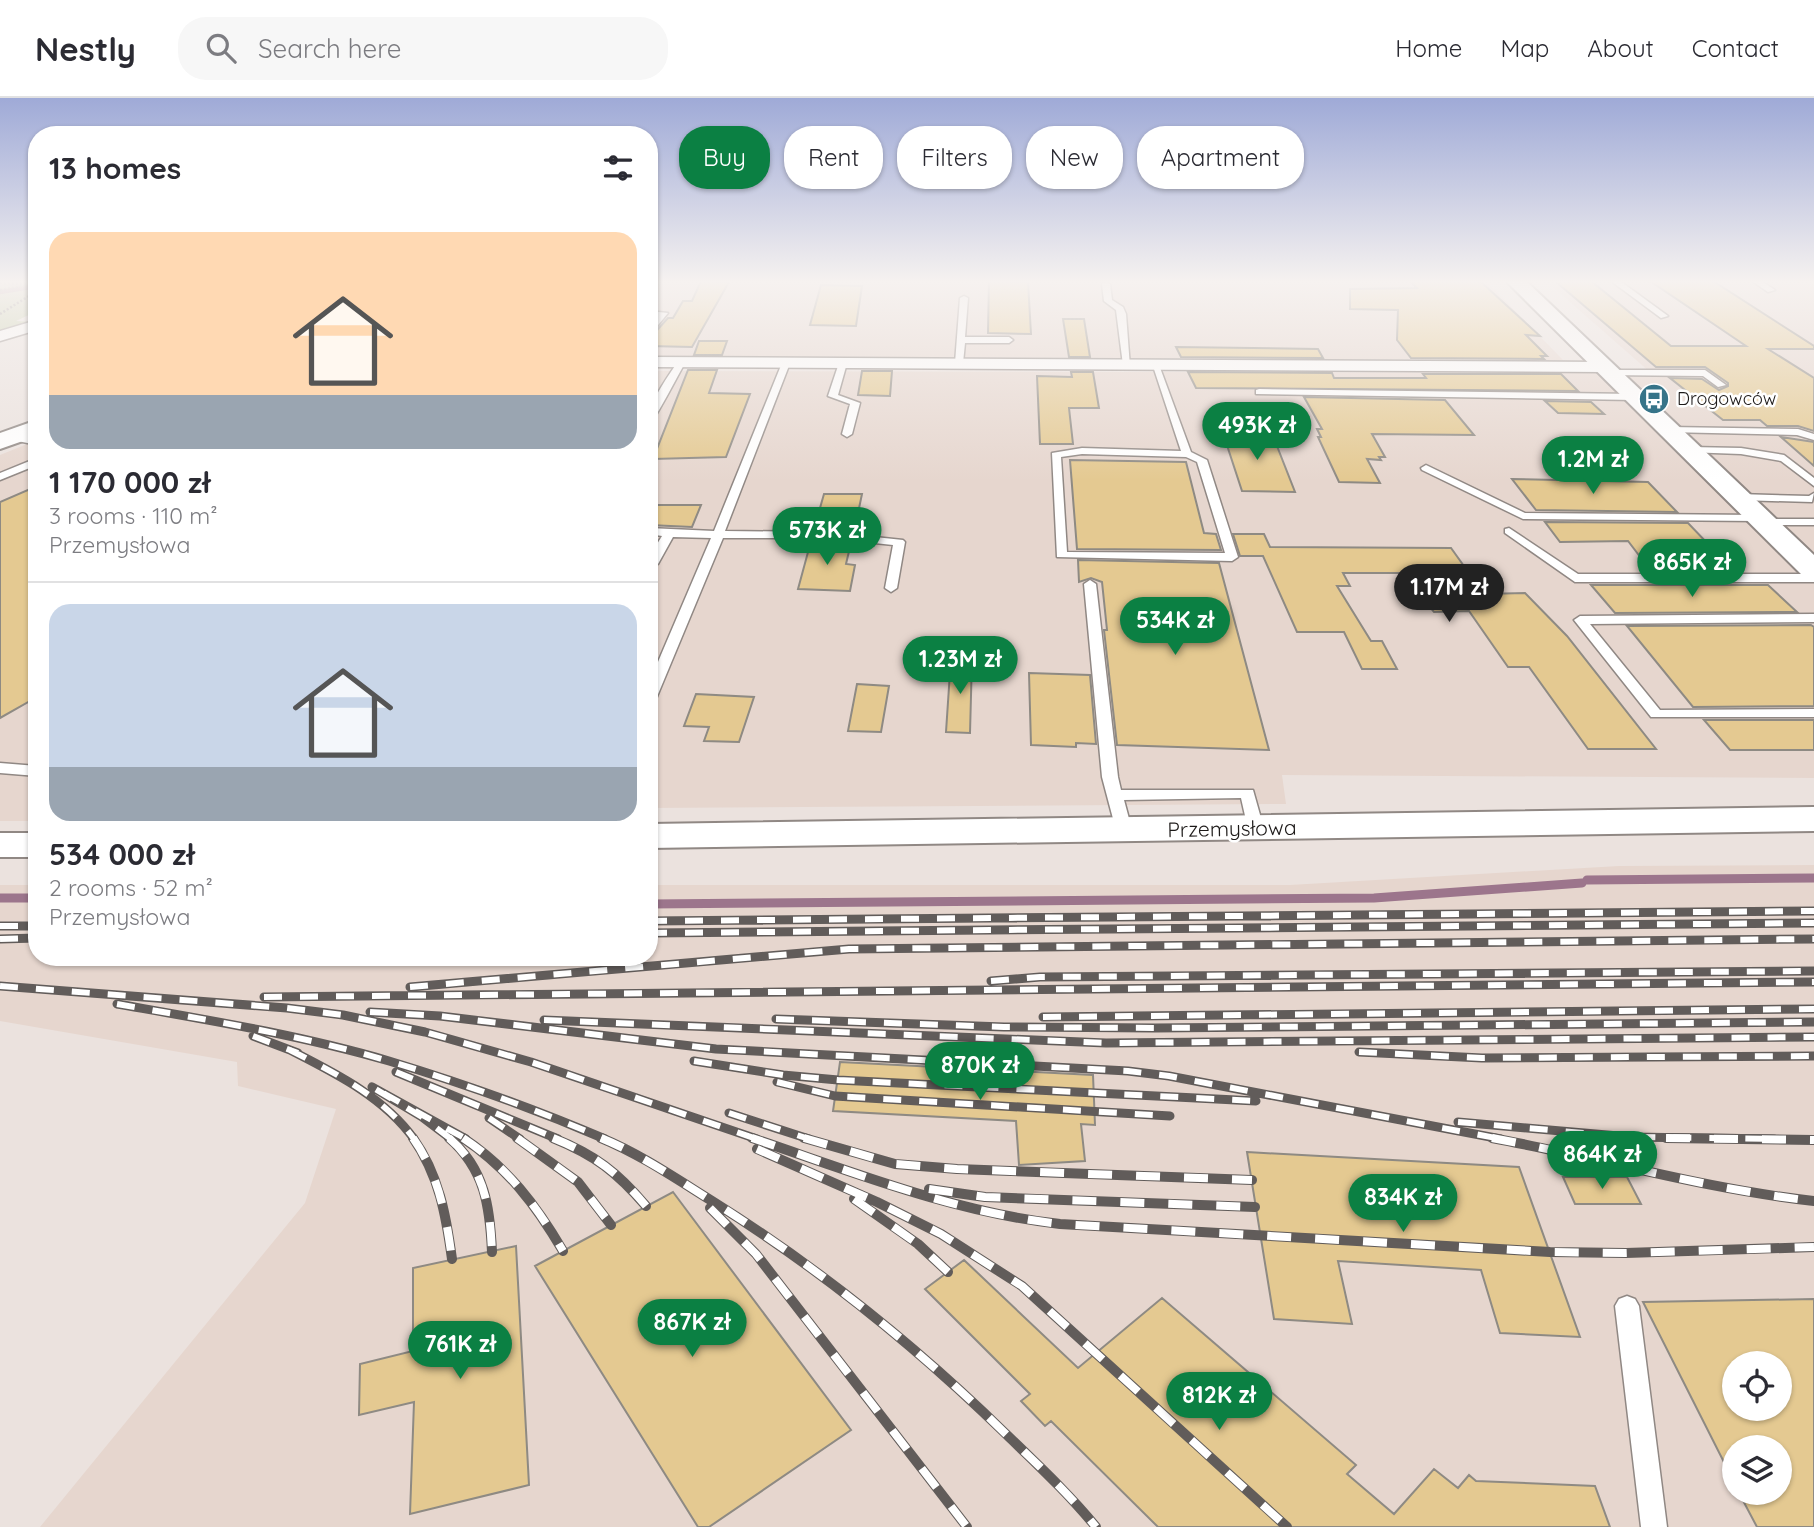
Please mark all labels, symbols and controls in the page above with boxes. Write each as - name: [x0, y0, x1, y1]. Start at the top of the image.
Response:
- search box: [178, 17, 668, 80]
- text: Nestly: [35, 28, 136, 69]
- icon: search: [202, 29, 240, 67]
- text: Search here: [258, 32, 401, 65]
- text: Home: [1395, 33, 1462, 63]
- text: Map: [1500, 33, 1549, 63]
- text: About: [1587, 33, 1654, 63]
- text: Contact: [1692, 33, 1779, 63]
- chip: Buy: [679, 126, 770, 189]
- chip: Rent: [784, 126, 883, 189]
- chip: Filters: [897, 126, 1012, 189]
- chip: New: [1026, 126, 1123, 189]
- chip: Apartment: [1137, 126, 1304, 189]
- text: 13 homes: [49, 149, 181, 187]
- icon: filters: [599, 149, 637, 187]
- icon: home: [280, 278, 406, 404]
- bus stop icon: Drogowców: [1637, 382, 1671, 416]
- place label: Drogowców: [1677, 387, 1776, 410]
- pin: 493K zł: [1192, 402, 1322, 462]
- text: 493K zł: [1218, 410, 1296, 439]
- pin: 1.2M zł: [1528, 436, 1658, 496]
- text: 1.2M zł: [1558, 444, 1628, 473]
- text: 1 170 000 zł: [49, 463, 210, 501]
- text: 3 rooms · 110 m²: [49, 501, 218, 530]
- pin: 573K zł: [762, 508, 892, 567]
- text: 573K zł: [788, 515, 866, 544]
- text: Przemysłowa: [49, 530, 190, 559]
- pin: 865K zł: [1627, 540, 1757, 599]
- text: 865K zł: [1653, 547, 1731, 576]
- pin: 1.17M zł: [1377, 564, 1521, 624]
- text: 1.17M zł: [1410, 572, 1488, 601]
- pin: 534K zł: [1110, 598, 1240, 657]
- text: 534K zł: [1136, 605, 1214, 634]
- pin: 1.23M zł: [888, 636, 1032, 696]
- text: 1.23M zł: [919, 644, 1001, 673]
- icon: home: [280, 650, 406, 776]
- street label: Przemysłowa: [1167, 814, 1297, 842]
- text: 534 000 zł: [49, 835, 195, 873]
- text: 2 rooms · 52 m²: [49, 873, 213, 902]
- text: Przemysłowa: [49, 902, 190, 931]
- pin: 870K zł: [915, 1042, 1045, 1102]
- text: 870K zł: [941, 1050, 1019, 1079]
- pin: 864K zł: [1537, 1132, 1667, 1191]
- text: 864K zł: [1563, 1139, 1641, 1168]
- pin: 834K zł: [1338, 1174, 1468, 1234]
- text: 834K zł: [1364, 1182, 1442, 1211]
- pin: 867K zł: [627, 1300, 757, 1359]
- text: 867K zł: [654, 1307, 730, 1336]
- pin: 761K zł: [395, 1322, 525, 1381]
- text: 761K zł: [424, 1329, 496, 1358]
- map controls: [1722, 1351, 1792, 1505]
- button: locate: [1722, 1351, 1792, 1421]
- pin: 812K zł: [1154, 1372, 1284, 1432]
- text: 812K zł: [1182, 1380, 1256, 1409]
- button: layers: [1722, 1435, 1792, 1505]

